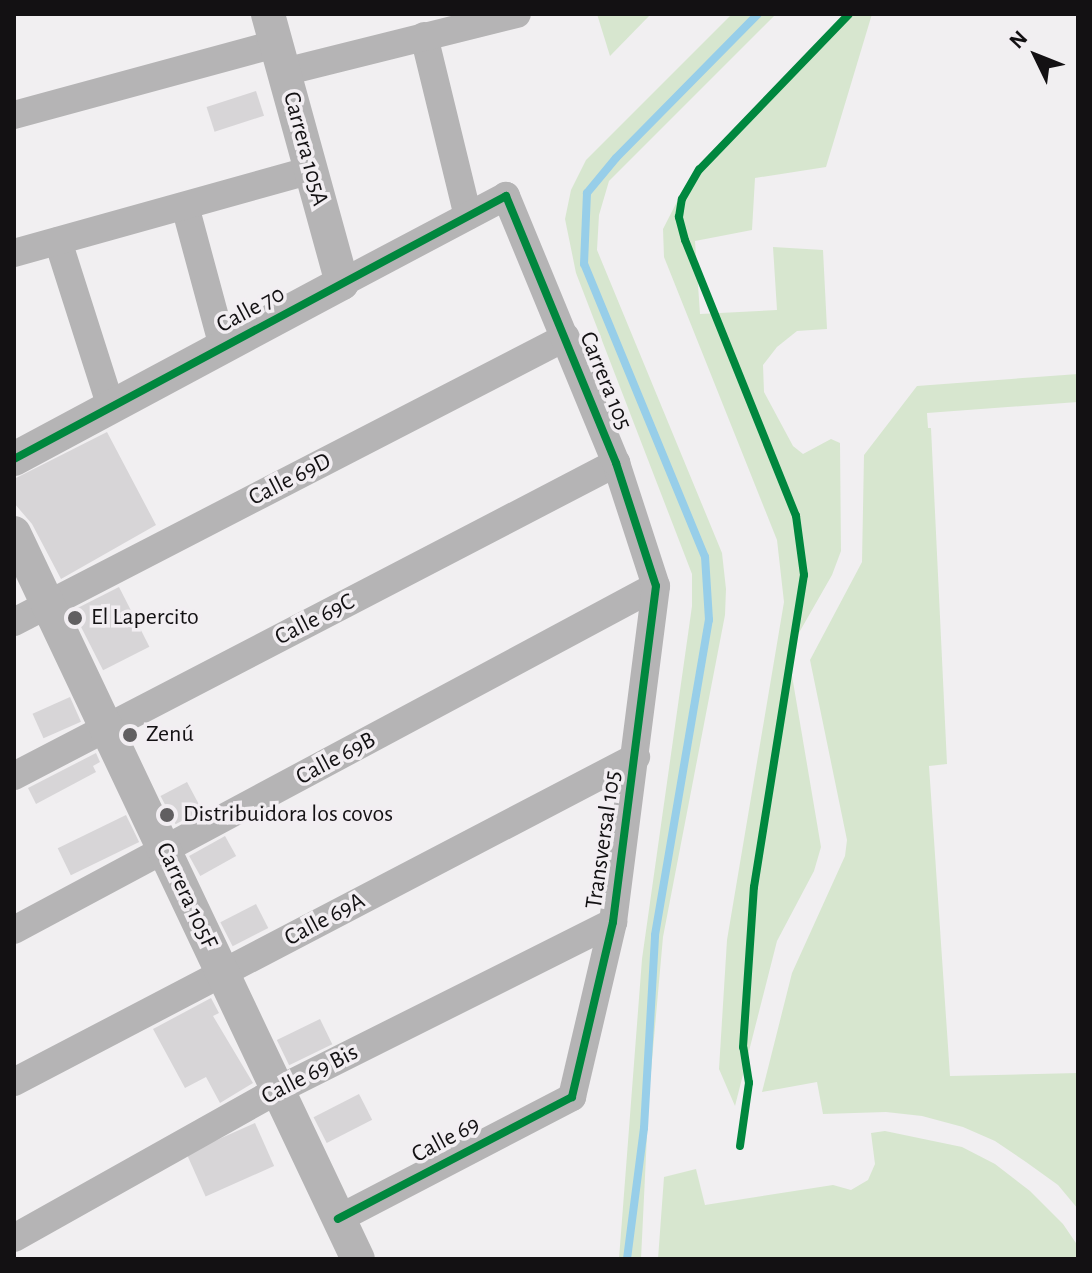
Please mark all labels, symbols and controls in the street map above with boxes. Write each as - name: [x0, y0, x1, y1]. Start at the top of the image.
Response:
- north arrow: [996, 16, 1076, 96]
- text: N: [1005, 27, 1032, 53]
- street label: Carrera 105A: [276, 89, 334, 209]
- street label: Calle 70: [212, 280, 290, 340]
- street label: Carrera 105: [572, 328, 638, 434]
- street label: Calle 69D: [244, 447, 336, 513]
- street label: Calle 69C: [270, 588, 360, 652]
- place label: El Lapercito: [91, 604, 199, 632]
- marker: El Lapercito: [66, 609, 84, 627]
- place label: Zenú: [146, 721, 194, 749]
- marker: Zenú: [121, 726, 139, 744]
- street label: Calle 69B: [291, 726, 381, 792]
- street label: Transversal 105: [580, 769, 628, 911]
- place label: Distribuidora los covos: [183, 801, 393, 829]
- marker: Distribuidora los covos: [158, 806, 176, 824]
- street label: Carrera 105F: [149, 838, 223, 954]
- street label: Calle 69A: [280, 887, 370, 953]
- street label: Calle 69 Bis: [257, 1038, 363, 1112]
- street label: Calle 69: [407, 1110, 485, 1170]

